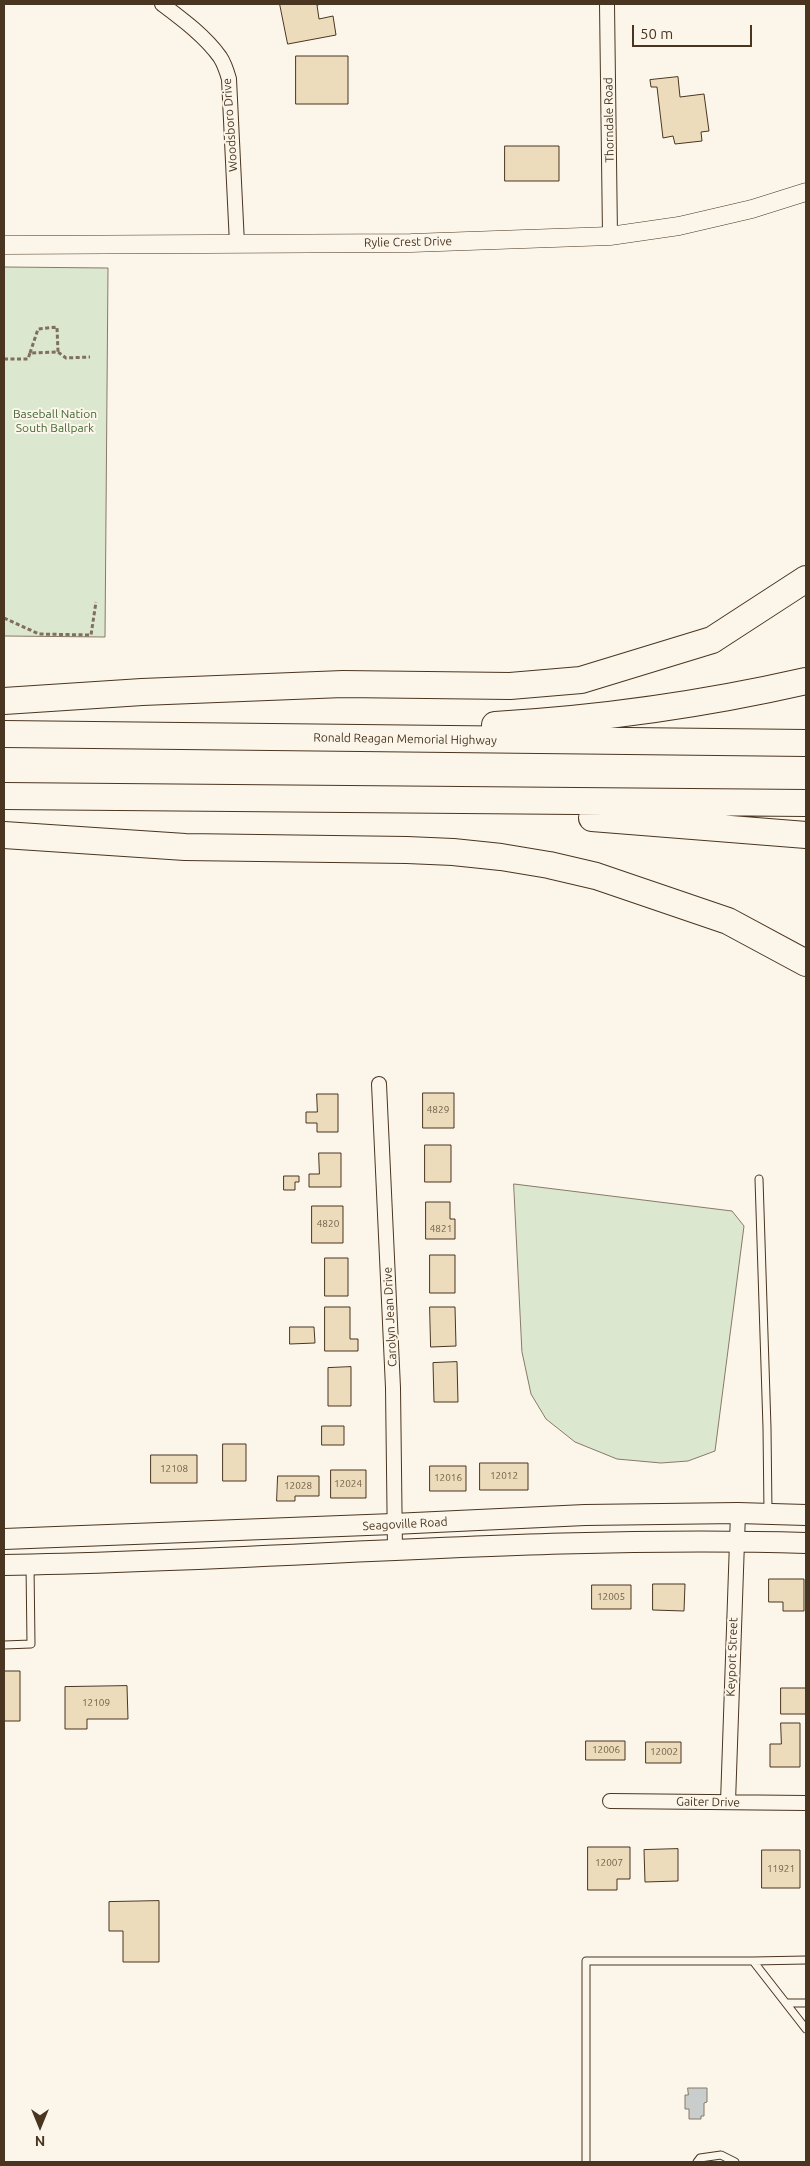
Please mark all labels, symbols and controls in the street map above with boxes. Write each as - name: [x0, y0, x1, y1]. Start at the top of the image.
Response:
- scale bar: [635, 15, 755, 47]
- text: 50 m: [640, 25, 673, 42]
- street label: Thorndale Road: [601, 77, 617, 163]
- street label: Woodsboro Drive: [220, 78, 240, 172]
- street label: Rylie Crest Drive: [364, 234, 452, 250]
- park label: Baseball Nation South Ballpark: [13, 407, 97, 435]
- street label: Ronald Reagan Memorial Highway: [313, 730, 497, 748]
- house number: 4829: [427, 1104, 449, 1116]
- house number: 4820: [317, 1218, 339, 1230]
- house number: 4821: [430, 1223, 452, 1235]
- street label: Carolyn Jean Drive: [380, 1267, 400, 1367]
- house number: 12108: [160, 1463, 188, 1475]
- house number: 12012: [490, 1470, 518, 1482]
- house number: 12016: [434, 1472, 462, 1484]
- house number: 12024: [334, 1478, 362, 1490]
- house number: 12028: [284, 1480, 312, 1492]
- street label: Seagoville Road: [362, 1515, 448, 1533]
- house number: 12005: [597, 1591, 625, 1603]
- street label: Keyport Street: [723, 1617, 741, 1697]
- house number: 12109: [82, 1697, 110, 1709]
- house number: 12006: [592, 1744, 620, 1756]
- house number: 12002: [650, 1746, 678, 1758]
- street label: Gaiter Drive: [676, 1794, 740, 1810]
- house number: 12007: [595, 1857, 623, 1869]
- house number: 11921: [767, 1863, 795, 1875]
- north arrow: [15, 2101, 65, 2151]
- text: N: [35, 2133, 45, 2149]

